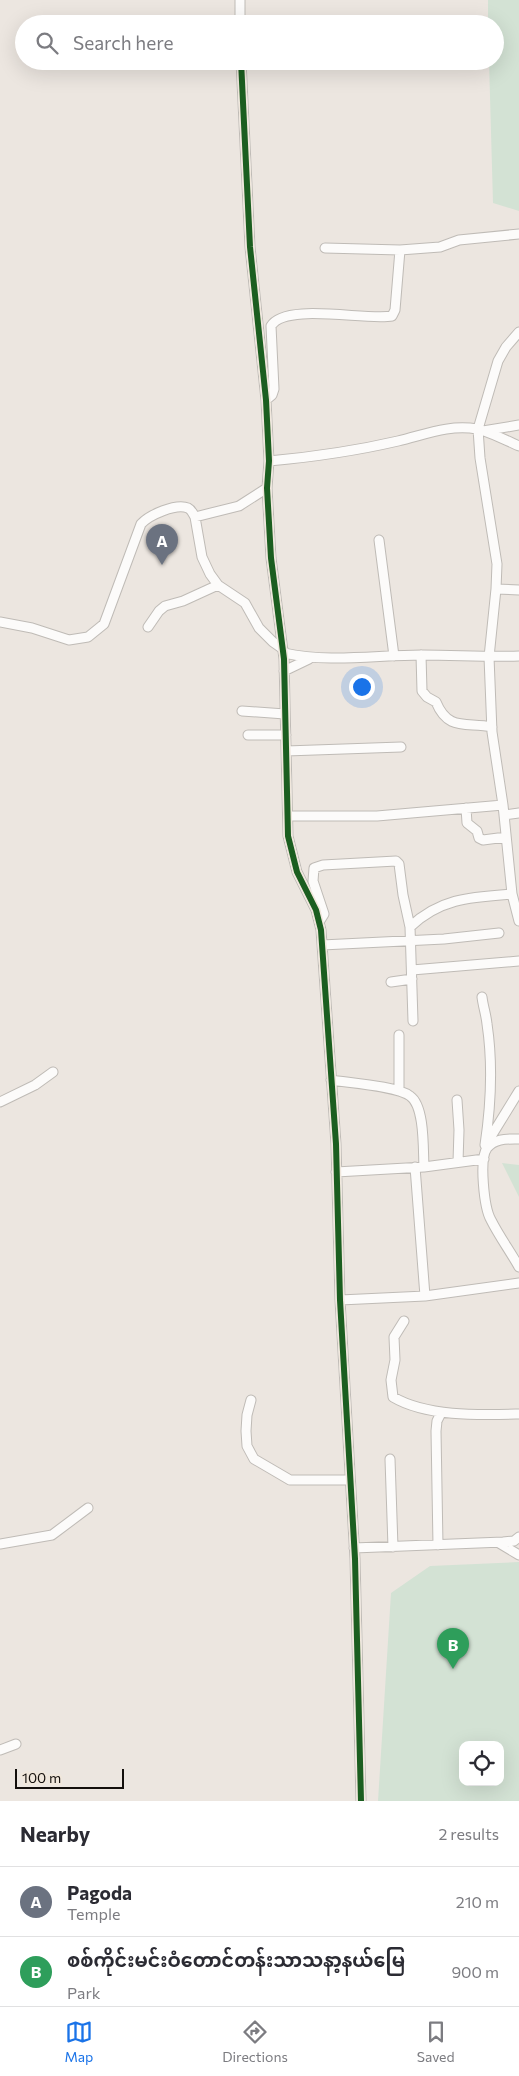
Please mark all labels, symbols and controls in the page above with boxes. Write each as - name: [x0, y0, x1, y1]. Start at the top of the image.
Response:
- search box: [15, 15, 504, 70]
- icon: search: [33, 29, 61, 57]
- text: Search here: [73, 31, 173, 54]
- pin: A: [146, 524, 178, 565]
- your location: [349, 674, 375, 700]
- pin: B: [437, 1628, 469, 1669]
- map controls: [459, 1741, 504, 1786]
- button: locate: [459, 1741, 504, 1786]
- scale bar: [15, 1766, 124, 1789]
- text: 100 m: [22, 1769, 61, 1786]
- text: Nearby: [20, 1821, 90, 1846]
- text: 2 results: [438, 1824, 499, 1843]
- text: Pagoda: [67, 1881, 132, 1904]
- text: A: [30, 1892, 42, 1911]
- text: 210 m: [456, 1892, 499, 1911]
- text: Temple: [67, 1904, 120, 1923]
- text: စစ်ကိုင်းမင်းဝံတောင်တန်းသာသနာ့နယ်မြေ: [67, 1948, 405, 1971]
- text: B: [31, 1962, 41, 1981]
- text: 900 m: [451, 1962, 499, 1981]
- text: Park: [67, 1983, 100, 2002]
- tab: Map: [64, 2018, 93, 2065]
- tab: Directions: [222, 2018, 288, 2065]
- tab: Saved: [417, 2018, 455, 2065]

